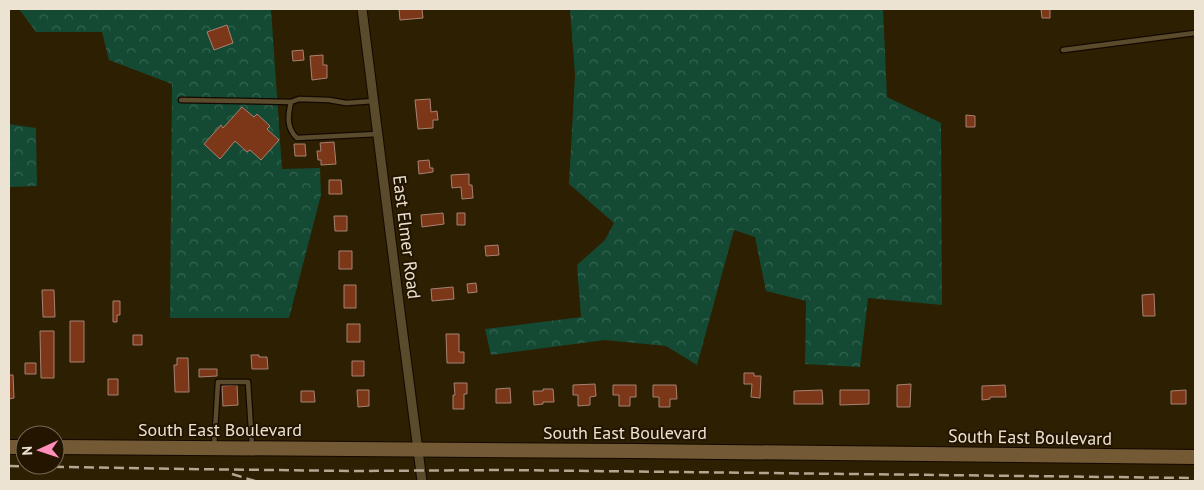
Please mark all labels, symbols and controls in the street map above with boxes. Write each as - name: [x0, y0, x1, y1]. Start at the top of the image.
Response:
- street label: East Elmer Road: [388, 174, 426, 300]
- street label: South East Boulevard: [138, 418, 302, 441]
- street label: South East Boulevard: [543, 421, 707, 444]
- street label: South East Boulevard: [948, 424, 1112, 450]
- north arrow: [15, 425, 65, 475]
- text: N: [18, 446, 36, 456]

